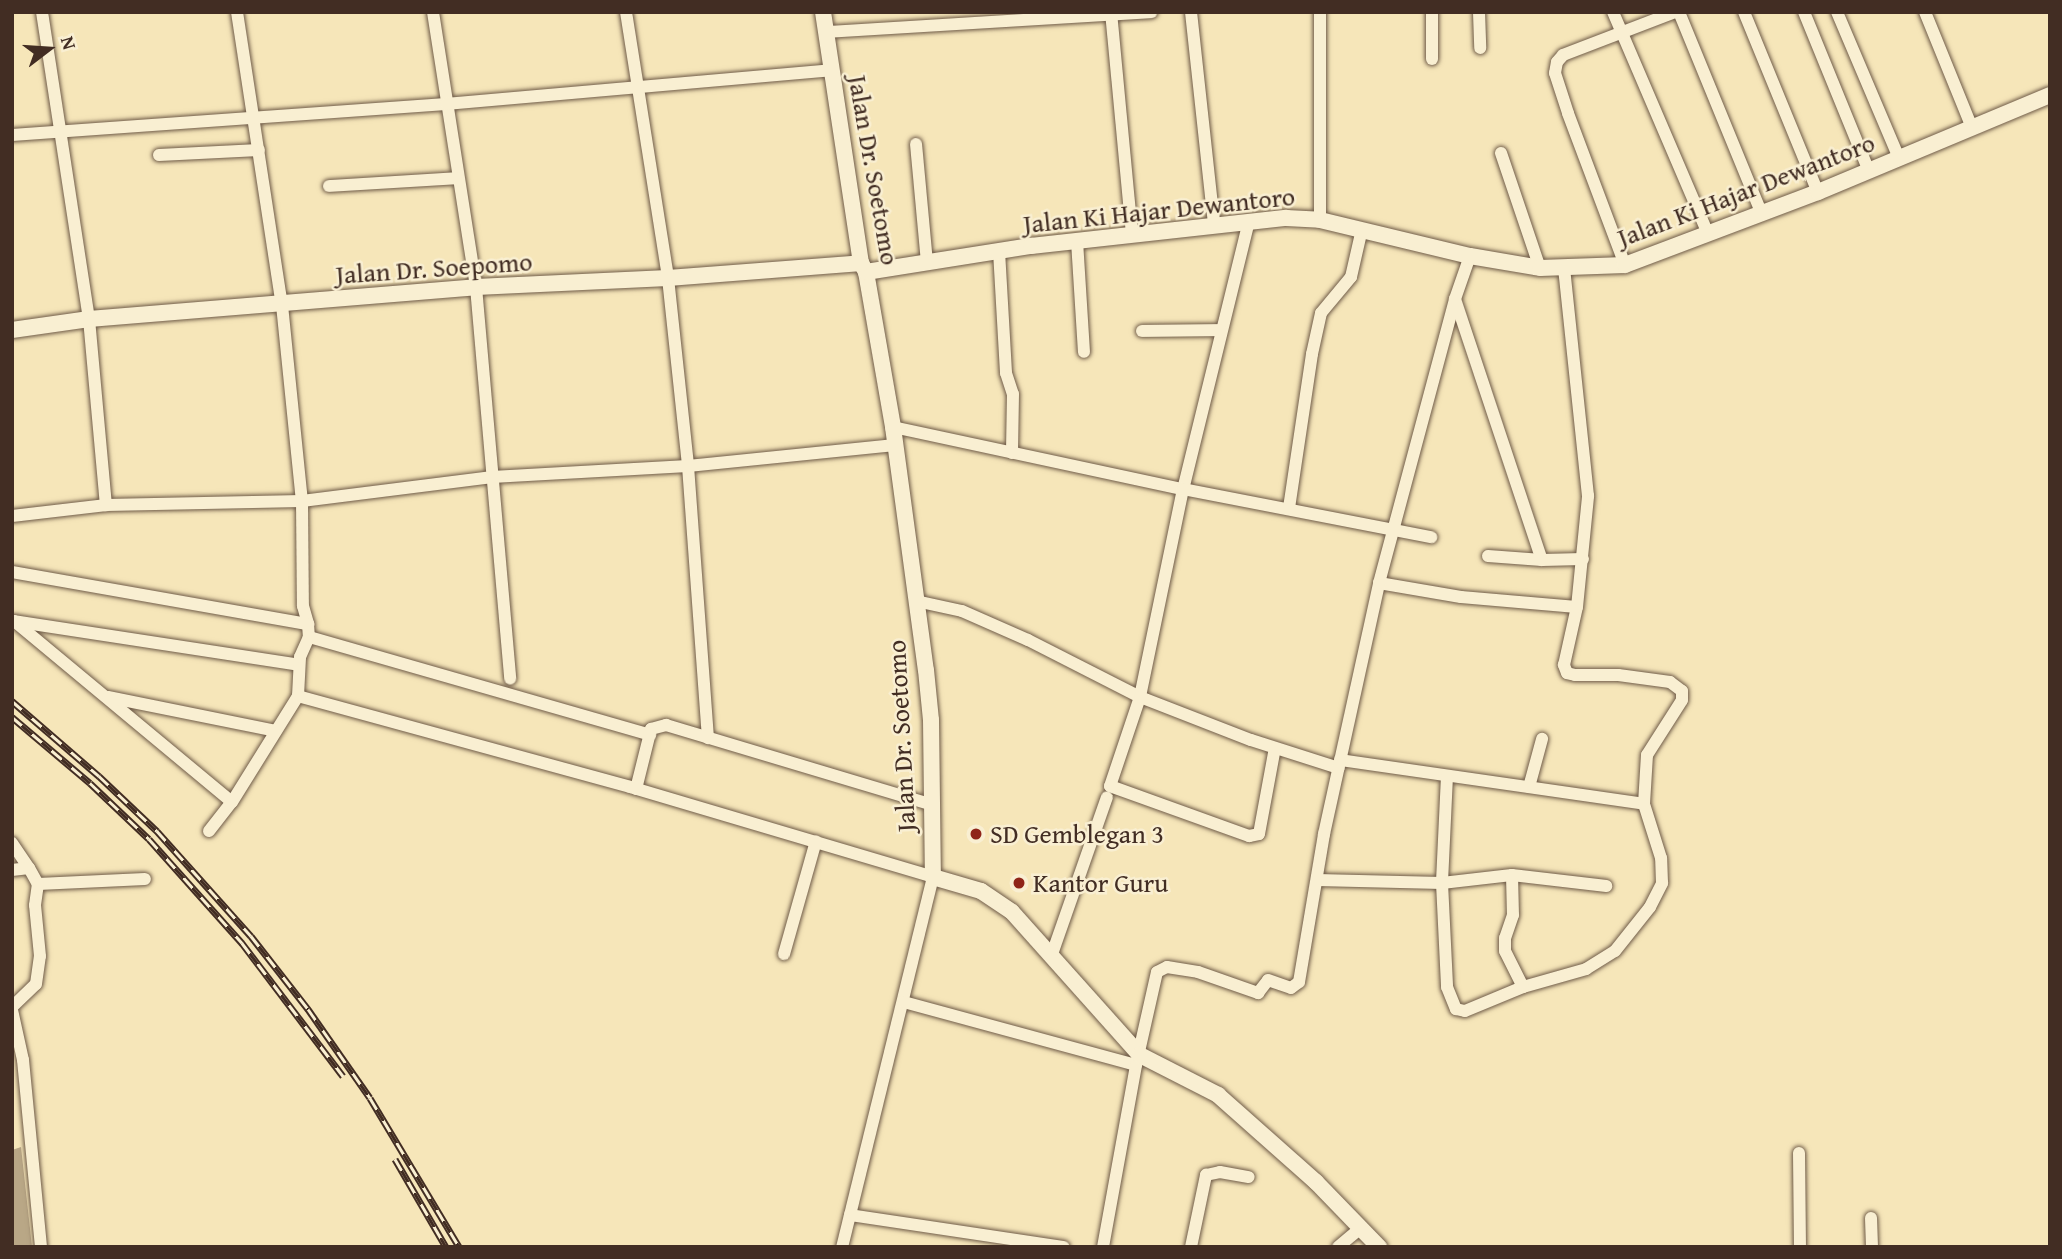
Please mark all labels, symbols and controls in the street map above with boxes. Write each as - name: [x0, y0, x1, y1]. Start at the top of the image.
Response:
- north arrow: [14, 14, 84, 84]
- text: N: [54, 33, 84, 53]
- street label: Jalan Dr. Soetomo: [842, 73, 906, 267]
- street label: Jalan Ki Hajar Dewantoro: [1613, 127, 1879, 253]
- street label: Jalan Ki Hajar Dewantoro: [1022, 180, 1296, 240]
- street label: Jalan Dr. Soepomo: [335, 246, 533, 290]
- street label: Jalan Dr. Soetomo: [880, 639, 922, 833]
- place label: SD Gemblegan 3: [990, 818, 1164, 850]
- marker: SD Gemblegan 3: [968, 826, 984, 842]
- place label: Kantor Guru: [1033, 867, 1168, 899]
- marker: Kantor Guru: [1011, 875, 1027, 891]

